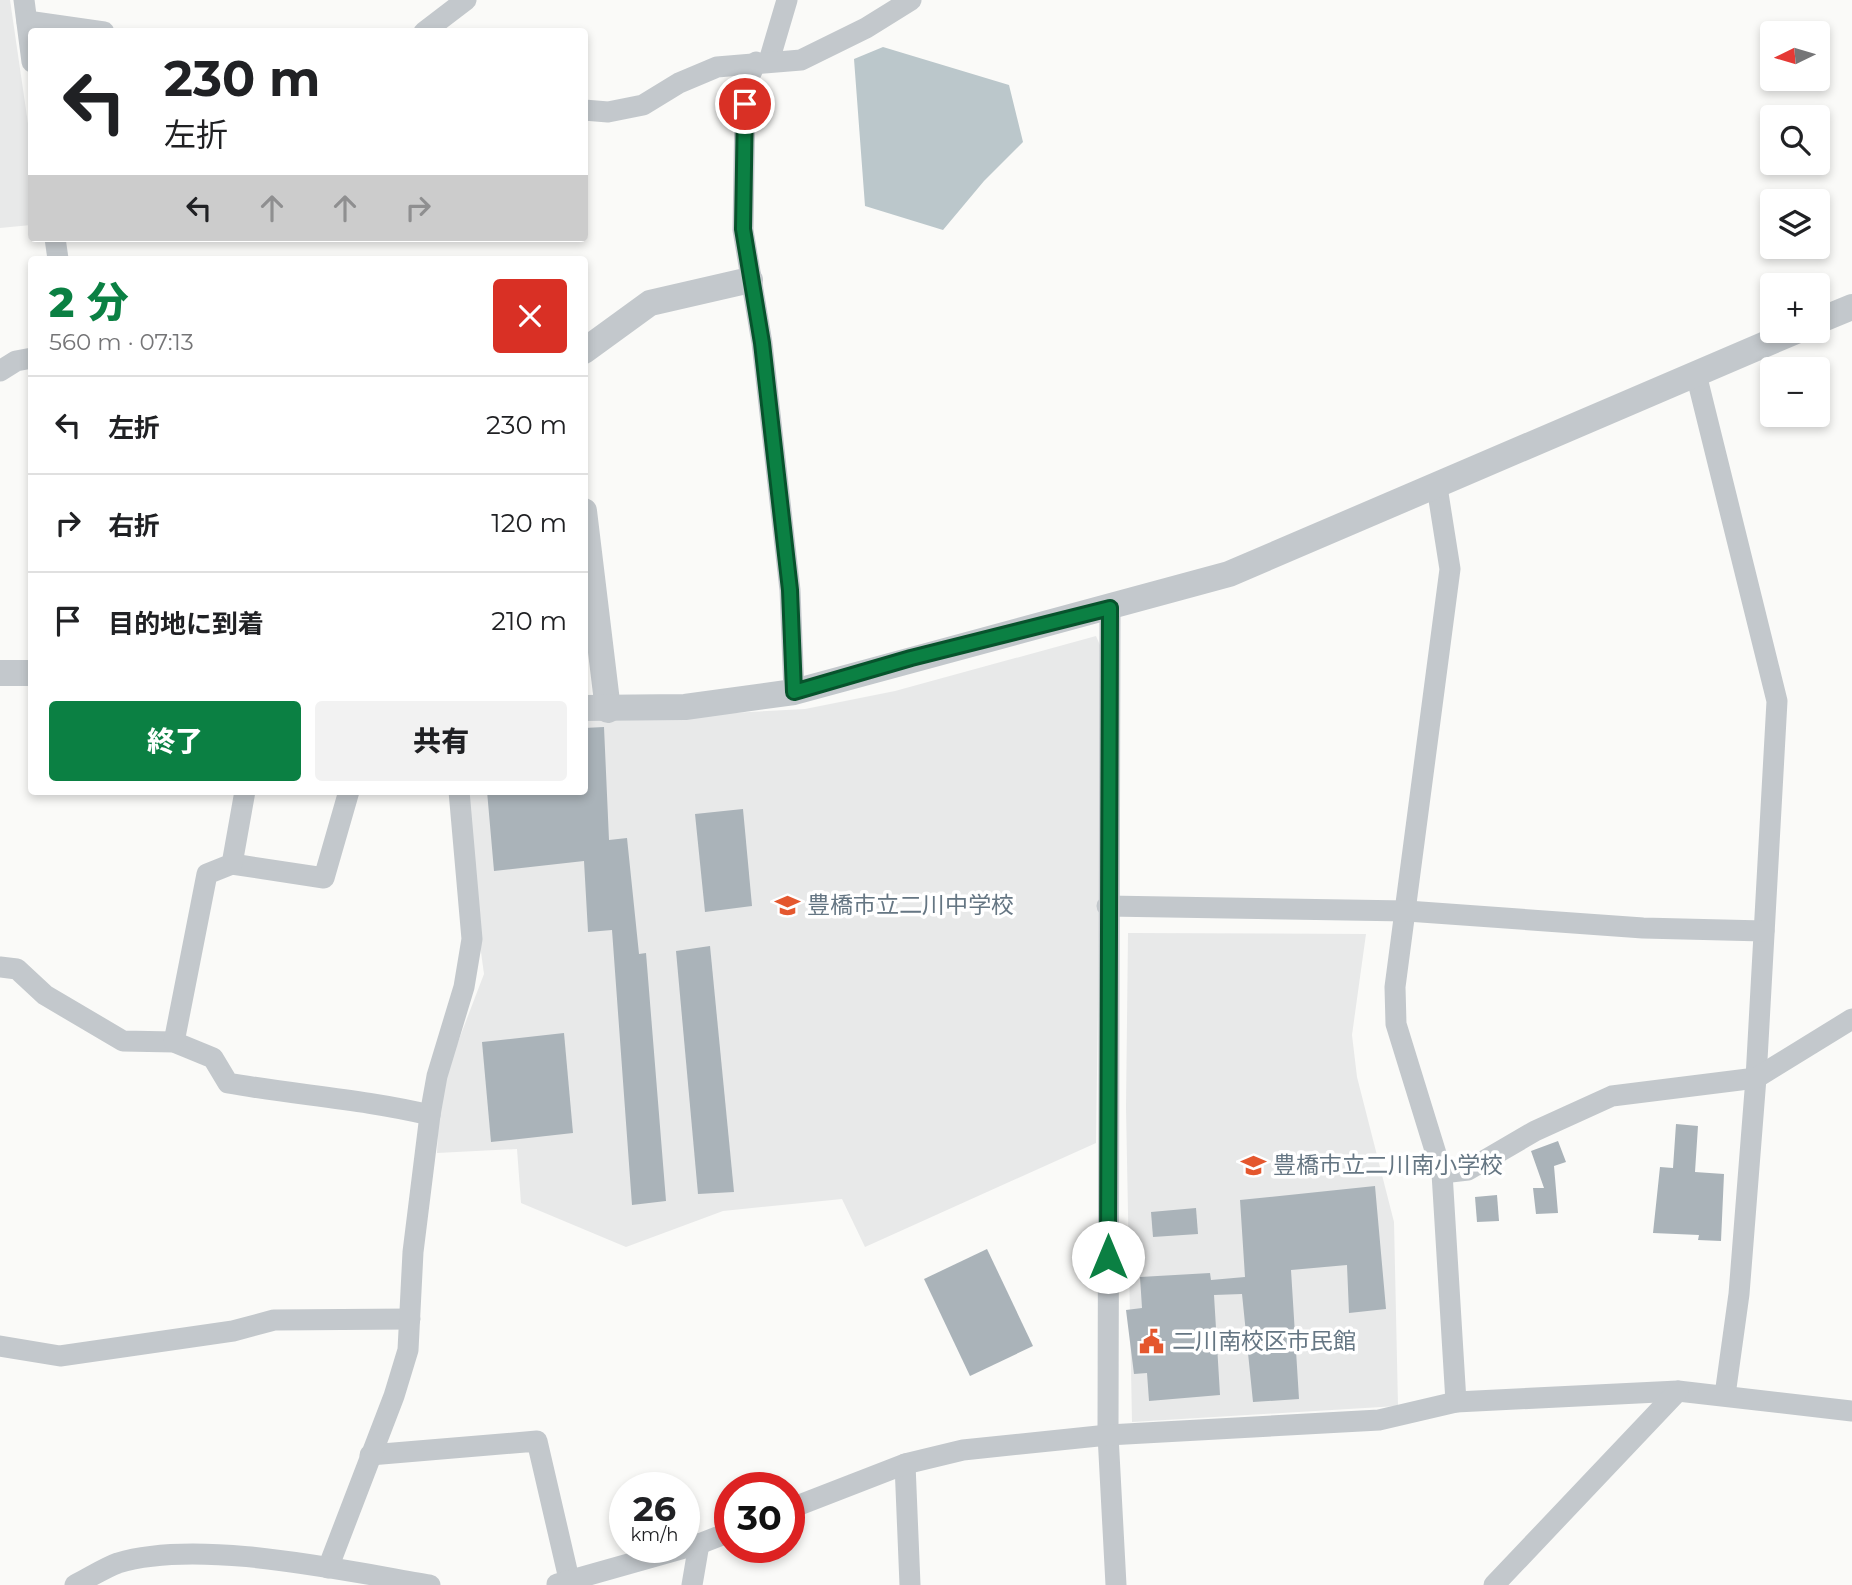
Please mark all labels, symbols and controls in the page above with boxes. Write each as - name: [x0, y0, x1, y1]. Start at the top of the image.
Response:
- north arrow: [1760, 21, 1830, 91]
- map controls: [1760, 21, 1830, 427]
- text: 230 m: [164, 49, 320, 108]
- icon: left: [49, 56, 140, 147]
- pin: [715, 74, 775, 134]
- icon: arrive: [726, 85, 764, 123]
- button: search: [1760, 105, 1830, 175]
- text: 左折: [164, 115, 228, 154]
- icon: left: [180, 189, 218, 227]
- icon: ahead: [253, 189, 291, 227]
- icon: ahead: [326, 189, 364, 227]
- icon: right: [399, 189, 437, 227]
- button: layers: [1760, 189, 1830, 259]
- button: +: [1760, 273, 1830, 343]
- text: 2 分: [49, 276, 128, 328]
- button: close: [493, 279, 567, 353]
- text: 560 m · 07:13: [49, 328, 194, 356]
- button: −: [1760, 357, 1830, 427]
- icon: left: [49, 406, 87, 444]
- text: 230 m: [486, 409, 567, 441]
- text: 左折: [108, 412, 160, 444]
- icon: right: [49, 504, 87, 542]
- text: 120 m: [491, 507, 567, 539]
- text: 右折: [108, 510, 160, 542]
- icon: arrive: [49, 602, 87, 640]
- text: 210 m: [491, 605, 567, 637]
- text: 目的地に到着: [108, 608, 264, 640]
- button: 終了: [49, 701, 301, 781]
- button: 共有: [315, 701, 567, 781]
- school or university icon: 豊橋市立二川中学校: [773, 891, 801, 919]
- place label: 豊橋市立二川中学校: [807, 891, 1014, 919]
- school or university icon: 豊橋市立二川南小学校: [1239, 1151, 1267, 1179]
- place label: 豊橋市立二川南小学校: [1273, 1151, 1503, 1179]
- position arrow: [1071, 1220, 1145, 1294]
- public building icon: 二川南校区市民館: [1138, 1327, 1166, 1355]
- place label: 二川南校区市民館: [1172, 1327, 1356, 1355]
- speed limit sign: 30: [714, 1472, 805, 1563]
- text: 26: [633, 1487, 676, 1530]
- text: km/h: [630, 1524, 679, 1546]

